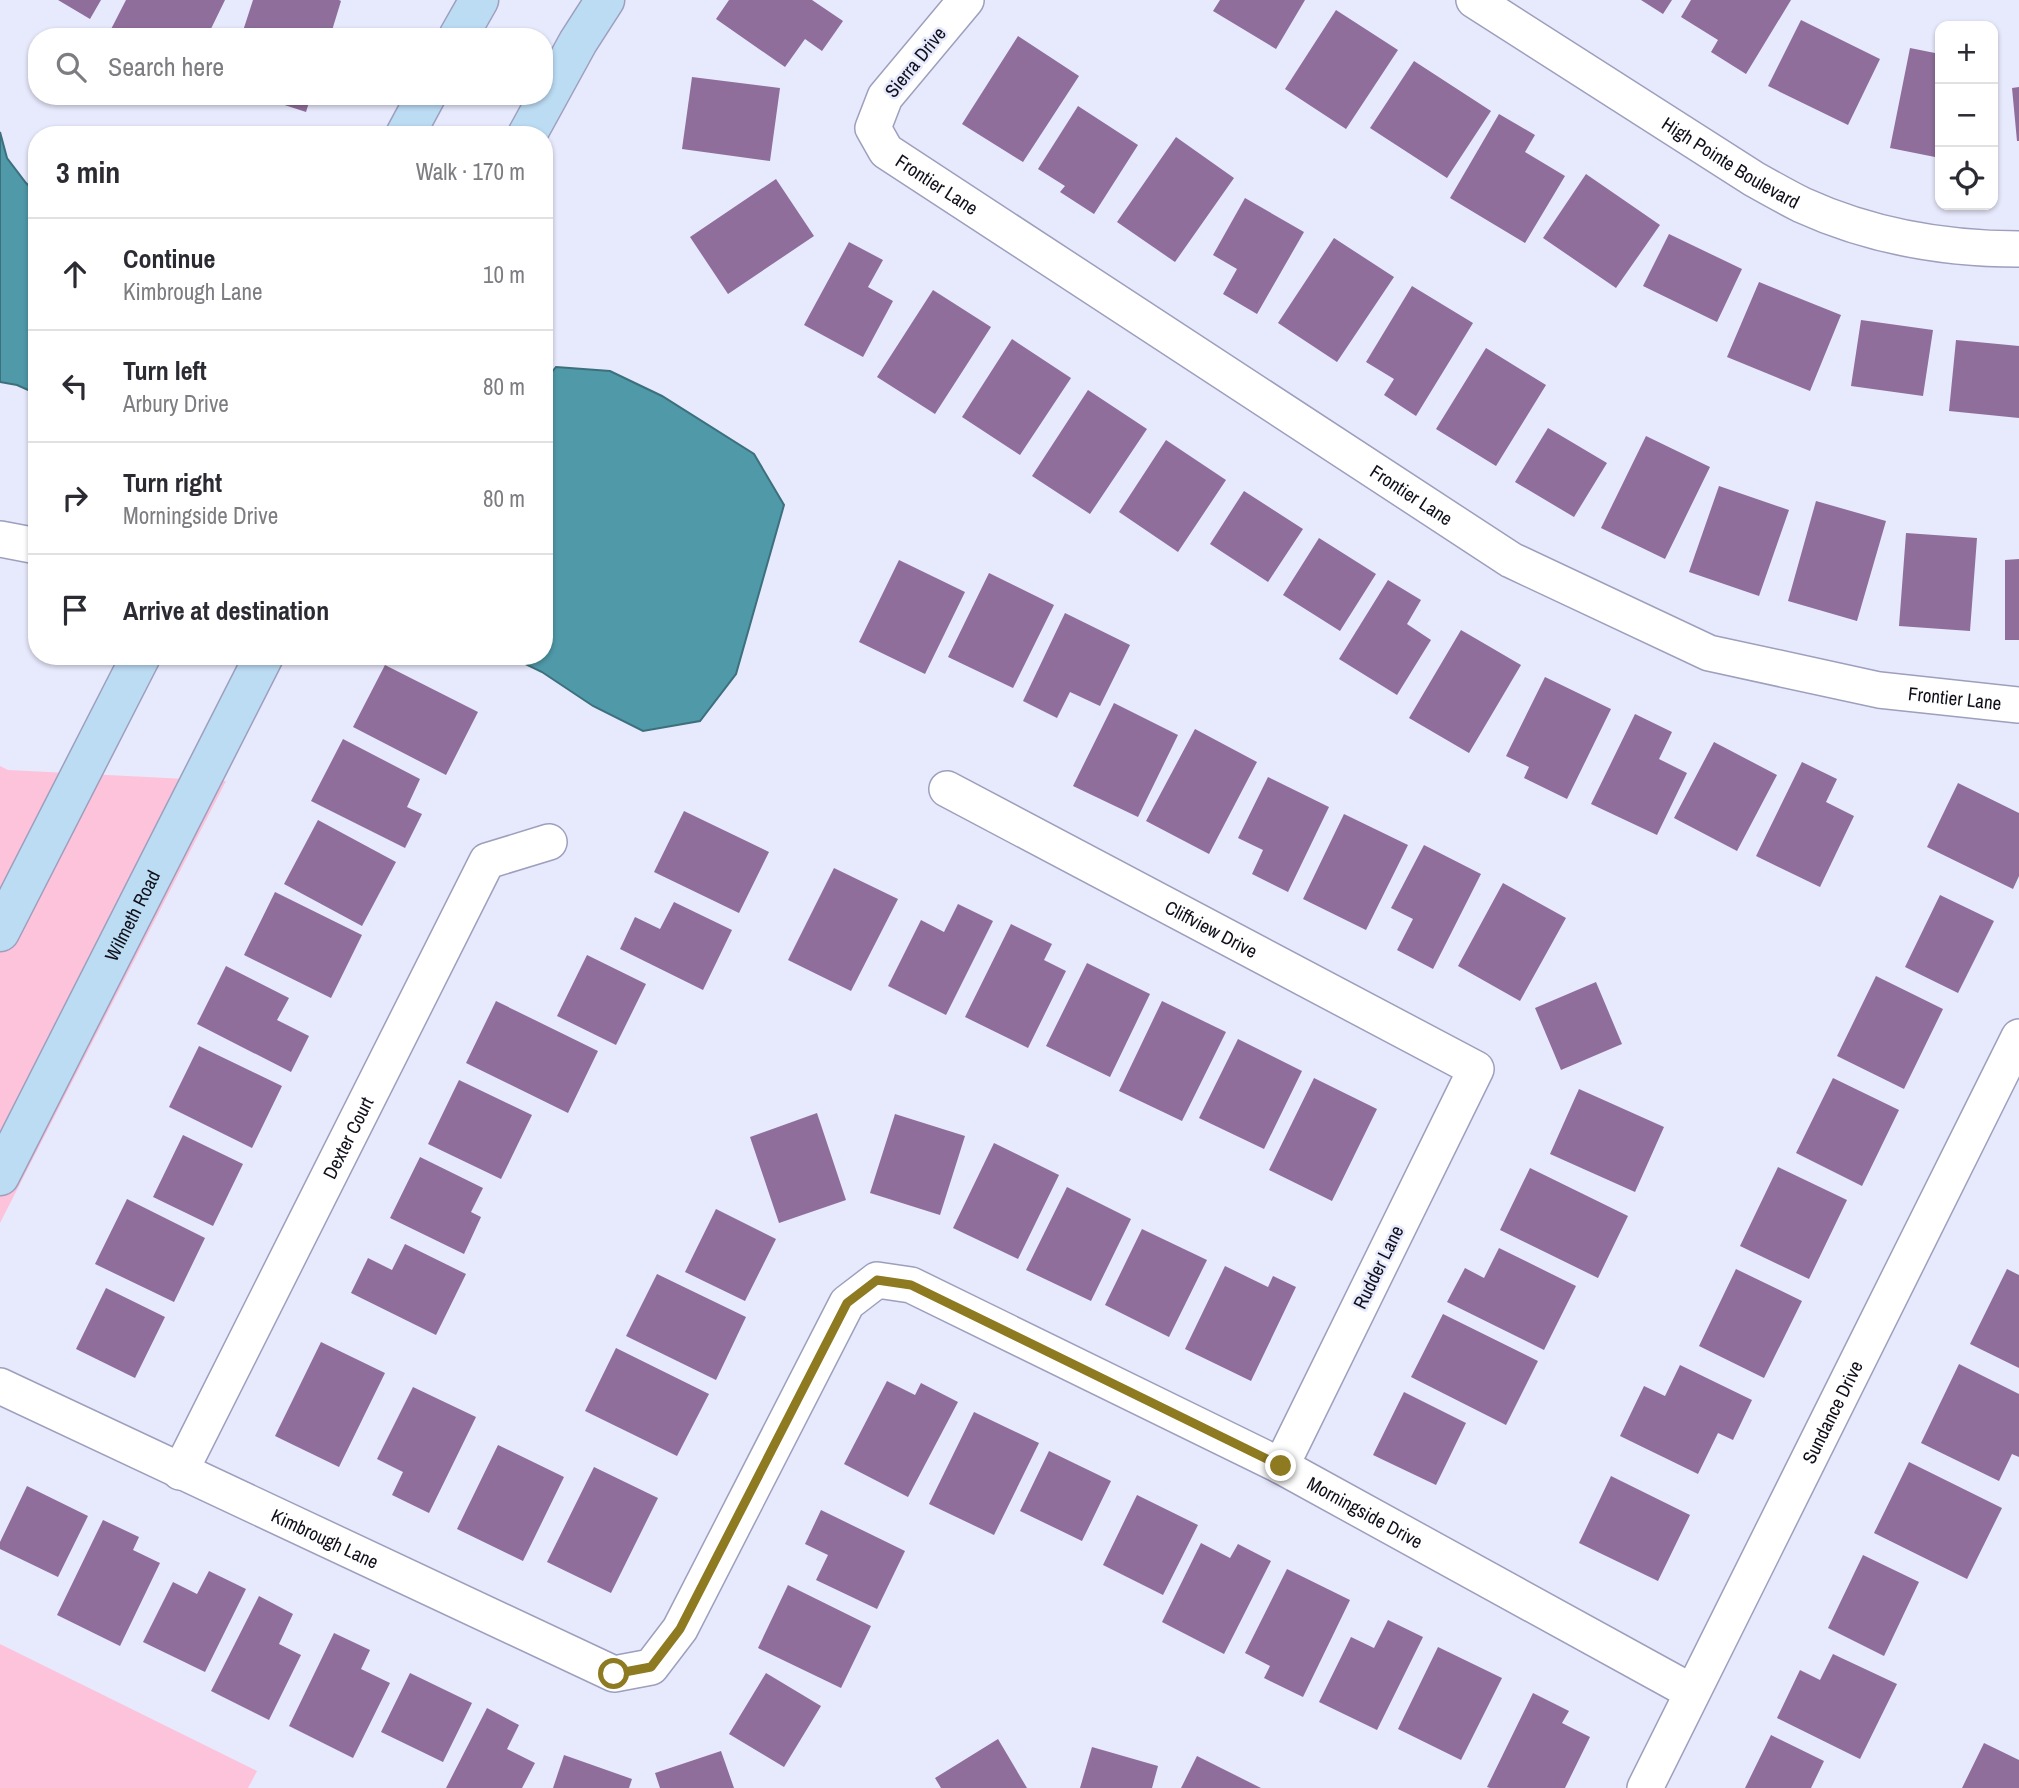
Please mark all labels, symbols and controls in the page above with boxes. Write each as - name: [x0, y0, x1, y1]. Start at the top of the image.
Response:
- street label: Sierra Drive: [878, 21, 952, 103]
- map controls: [1935, 21, 1998, 210]
- button: +: [1935, 21, 1998, 84]
- search box: [28, 28, 553, 105]
- icon: search: [52, 48, 90, 86]
- text: Search here: [108, 49, 224, 84]
- button: −: [1935, 84, 1998, 147]
- street label: High Pointe Boulevard: [1657, 111, 1804, 215]
- button: locate: [1935, 147, 1998, 210]
- street label: Frontier Lane: [891, 148, 983, 221]
- text: 3 min: [56, 152, 120, 192]
- text: Walk · 170 m: [416, 156, 525, 187]
- text: Continue: [123, 241, 215, 276]
- icon: ahead: [56, 255, 94, 293]
- text: 10 m: [483, 259, 525, 290]
- text: Kimbrough Lane: [123, 276, 262, 307]
- text: Turn left: [123, 353, 207, 388]
- icon: left: [56, 367, 94, 405]
- text: 80 m: [483, 371, 525, 402]
- text: Arbury Drive: [123, 388, 229, 419]
- street label: Frontier Lane: [1365, 458, 1458, 531]
- text: Turn right: [123, 465, 222, 500]
- icon: right: [56, 479, 94, 517]
- text: 80 m: [483, 483, 525, 514]
- text: Morningside Drive: [123, 500, 278, 531]
- icon: arrive: [56, 591, 94, 629]
- text: Arrive at destination: [123, 593, 329, 628]
- street label: Frontier Lane: [1907, 680, 2003, 716]
- street label: Wilmeth Road: [98, 866, 166, 966]
- street label: Cliffview Drive: [1160, 894, 1262, 964]
- street label: Dexter Court: [316, 1092, 380, 1183]
- street label: Rudder Lane: [1347, 1221, 1409, 1313]
- street label: Sundance Drive: [1796, 1356, 1869, 1468]
- route end: [1265, 1450, 1296, 1481]
- street label: Morningside Drive: [1303, 1470, 1428, 1555]
- street label: Kimbrough Lane: [267, 1502, 383, 1575]
- route start: [598, 1658, 629, 1689]

